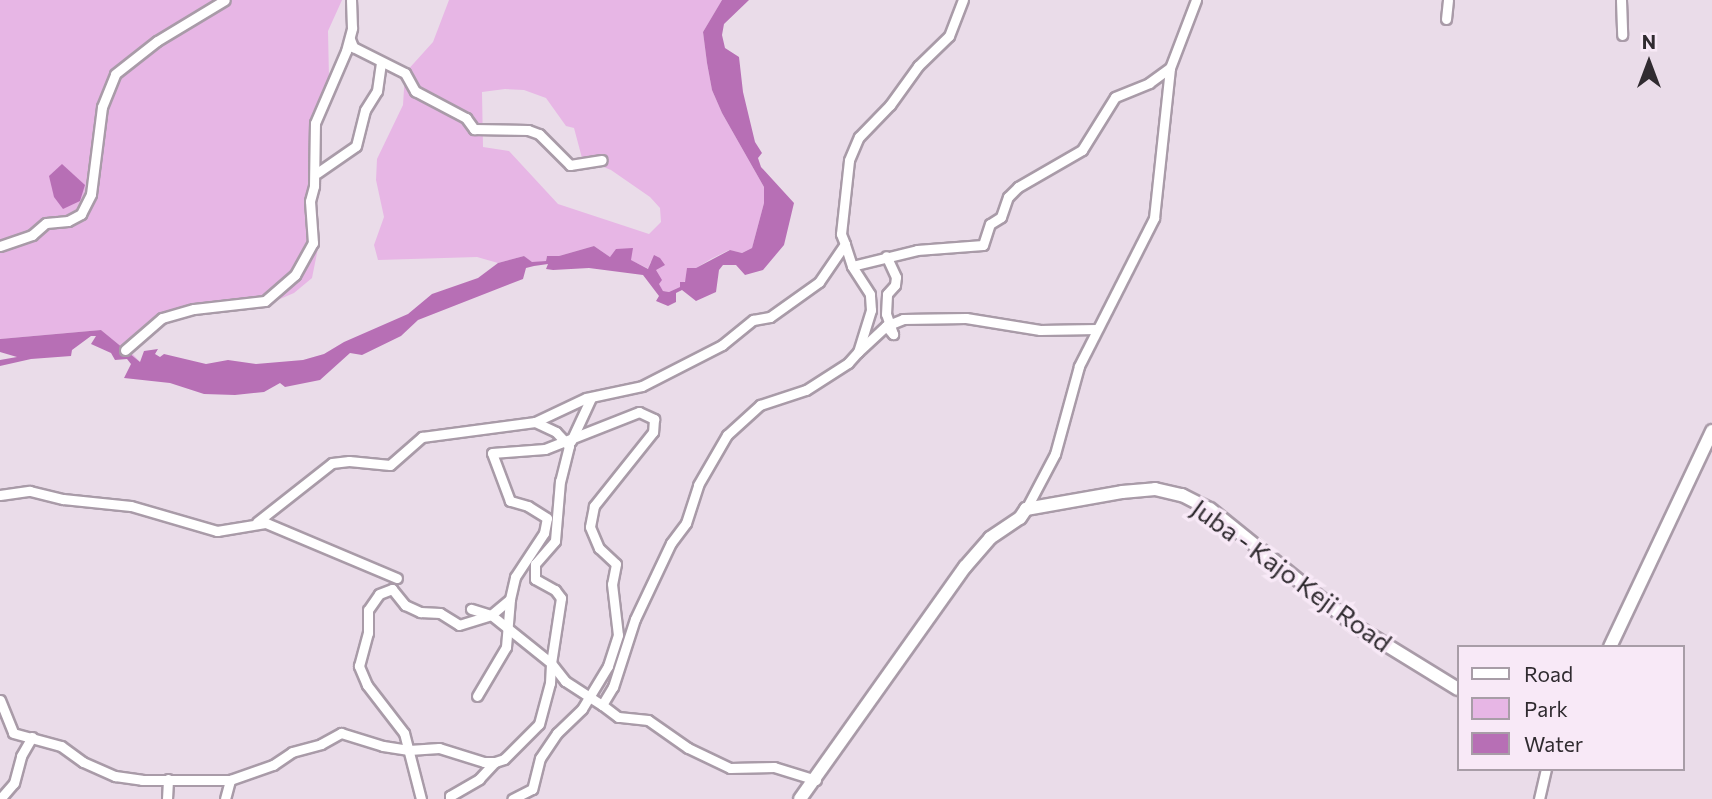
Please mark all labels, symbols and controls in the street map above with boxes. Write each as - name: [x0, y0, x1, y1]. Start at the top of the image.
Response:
- north arrow: [1614, 28, 1684, 98]
- text: N: [1642, 30, 1656, 53]
- street label: Juba - Kajo Keji Road: [1186, 492, 1398, 658]
- legend: [1456, 645, 1684, 771]
- text: Road: [1524, 661, 1573, 686]
- text: Park: [1524, 696, 1568, 721]
- text: Water: [1524, 731, 1583, 756]

